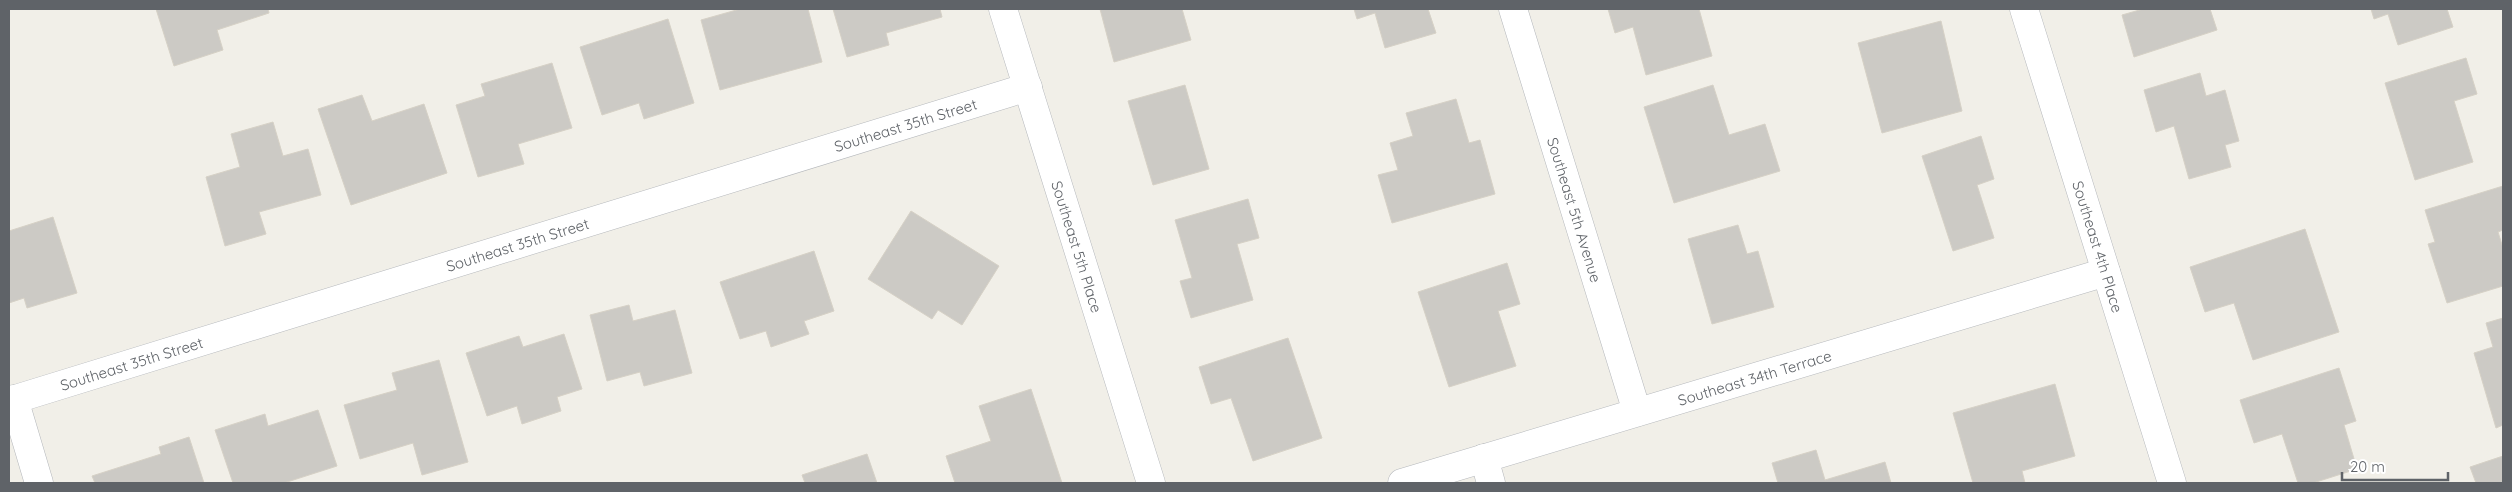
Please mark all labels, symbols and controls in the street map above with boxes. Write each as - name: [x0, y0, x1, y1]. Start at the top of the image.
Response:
- street label: Southeast 35th Street: [832, 94, 979, 156]
- street label: Southeast 5th Avenue: [1543, 135, 1606, 285]
- street label: Southeast 5th Place: [1048, 178, 1107, 315]
- street label: Southeast 4th Place: [2069, 178, 2128, 315]
- street label: Southeast 35th Street: [444, 213, 591, 275]
- street label: Southeast 35th Street: [58, 332, 205, 394]
- street label: Southeast 34th Terrace: [1675, 345, 1834, 409]
- scale bar: [2342, 450, 2448, 482]
- text: 20 m: [2350, 457, 2385, 476]

